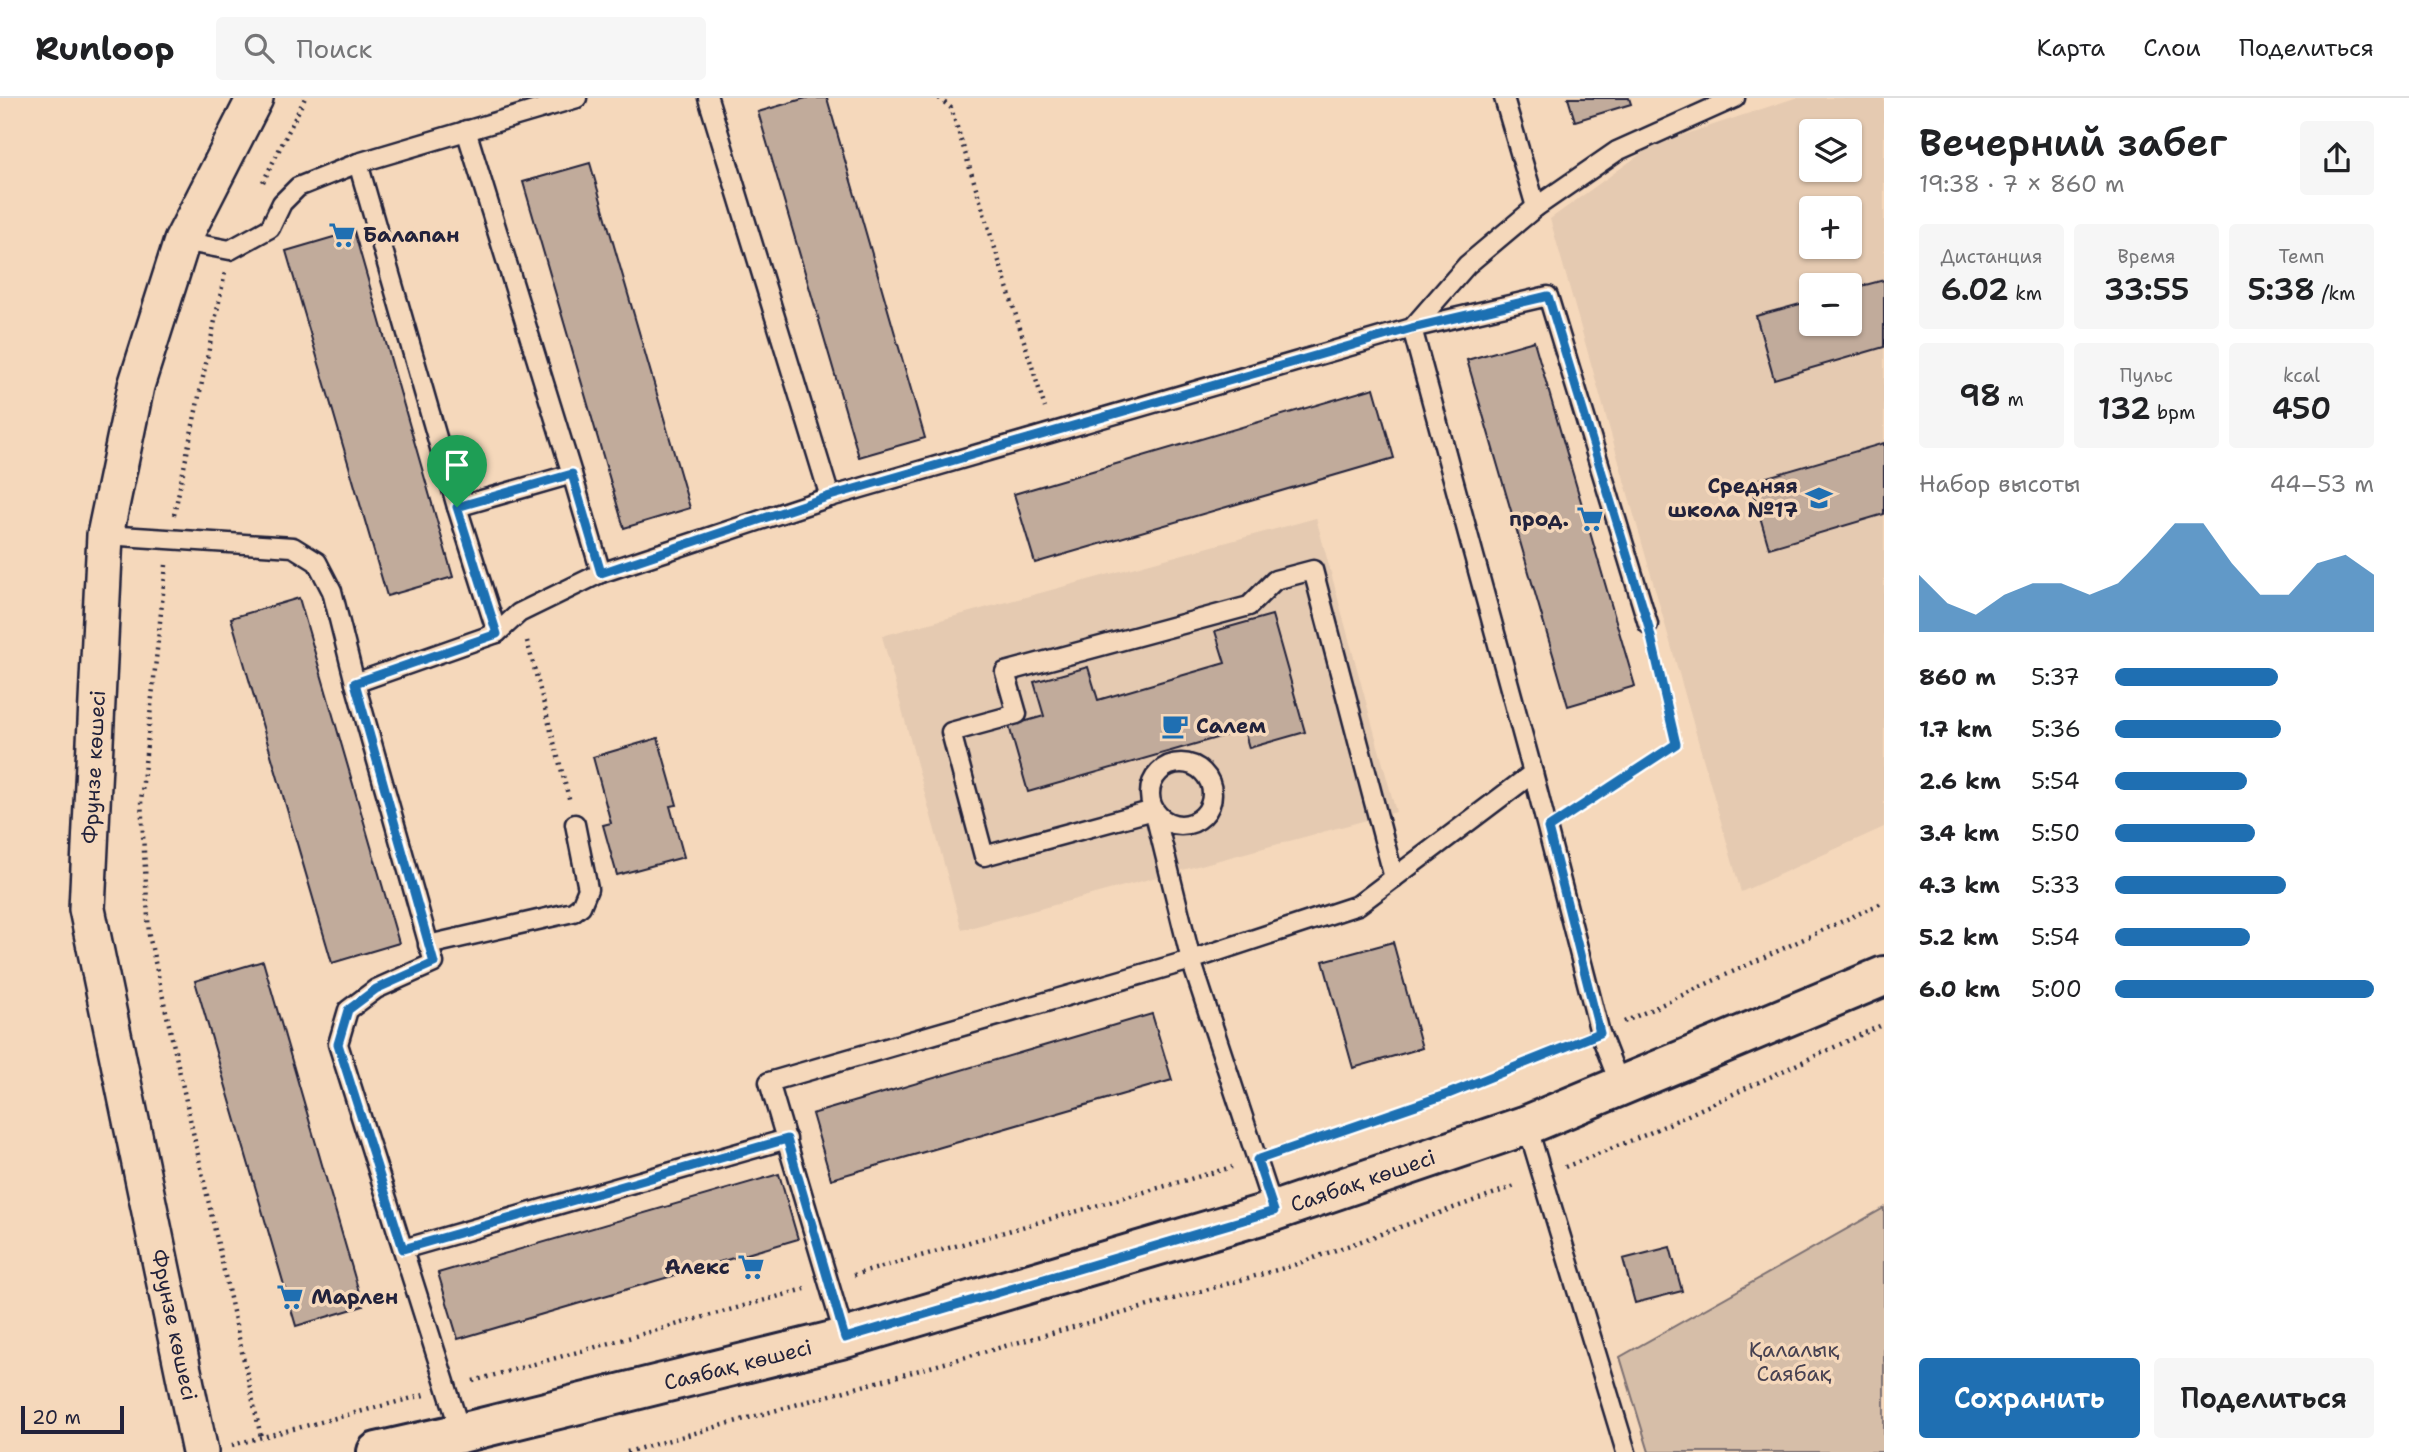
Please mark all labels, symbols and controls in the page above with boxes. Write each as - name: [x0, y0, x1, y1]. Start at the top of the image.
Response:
- search box: [216, 17, 706, 80]
- text: Runloop: [35, 26, 174, 71]
- icon: search: [240, 29, 278, 67]
- text: Поиск: [296, 31, 372, 66]
- text: Карта: [2037, 32, 2105, 64]
- text: Слои: [2143, 32, 2201, 64]
- text: Поделиться: [2239, 32, 2374, 64]
- text: Вечерний забег: [1919, 117, 2227, 168]
- map controls: [1799, 119, 1862, 336]
- button: layers: [1799, 119, 1862, 182]
- button: share: [2300, 121, 2374, 195]
- text: 19:38 · 7 × 860 m: [1919, 169, 2125, 199]
- button: +: [1799, 196, 1862, 259]
- supermarket icon: Балапан: [327, 220, 357, 250]
- place label: Балапан: [363, 221, 460, 249]
- text: Дистанция: [1941, 244, 2042, 269]
- text: Время: [2118, 244, 2175, 269]
- text: Темп: [2279, 244, 2324, 269]
- text: 6.02: [1941, 269, 2009, 310]
- text: 33:55: [2104, 269, 2189, 310]
- text: 5:38: [2248, 269, 2315, 310]
- button: −: [1799, 273, 1862, 336]
- text: km: [2009, 281, 2042, 306]
- text: /km: [2315, 281, 2355, 306]
- text: Пульс: [2120, 363, 2173, 388]
- text: kcal: [2283, 363, 2320, 388]
- text: 98: [1959, 375, 2001, 416]
- text: m: [2001, 387, 2024, 412]
- text: 132: [2098, 388, 2151, 429]
- text: 450: [2272, 388, 2331, 429]
- text: bpm: [2151, 400, 2195, 425]
- pin: [427, 435, 487, 507]
- icon: arrive: [438, 446, 476, 484]
- text: Набор высоты: [1919, 469, 2080, 499]
- text: 44–53 m: [2270, 469, 2374, 499]
- place label: Средняя школа №17: [1667, 472, 1798, 524]
- school or university icon: Средняя школа №17: [1804, 483, 1834, 513]
- supermarket icon: прод.: [1575, 504, 1605, 534]
- place label: прод.: [1509, 505, 1569, 533]
- text: 860 m: [1919, 662, 1996, 692]
- text: 5:37: [2031, 662, 2080, 692]
- street label: Фрунзе көшесі: [76, 689, 112, 845]
- cafe icon: Салем: [1160, 711, 1190, 741]
- place label: Салем: [1196, 712, 1266, 740]
- text: 1.7 km: [1919, 714, 1992, 744]
- text: 5:36: [2031, 714, 2081, 744]
- text: 2.6 km: [1919, 766, 2001, 796]
- text: 5:54: [2031, 766, 2080, 796]
- text: 3.4 km: [1919, 818, 1999, 848]
- text: 5:50: [2031, 818, 2080, 848]
- text: 4.3 km: [1919, 870, 2000, 900]
- text: 5:33: [2031, 870, 2080, 900]
- text: 5.2 km: [1919, 922, 1999, 952]
- text: 5:54: [2031, 922, 2080, 952]
- text: 6.0 km: [1919, 974, 2000, 1004]
- text: 5:00: [2031, 974, 2082, 1004]
- street label: Саябақ көшесі: [1287, 1143, 1439, 1219]
- street label: Фрунзе көшесі: [144, 1247, 204, 1403]
- supermarket icon: Алекс: [736, 1252, 766, 1282]
- place label: Алекс: [665, 1253, 730, 1281]
- supermarket icon: Марлен: [275, 1282, 305, 1312]
- place label: Марлен: [311, 1283, 398, 1311]
- street label: Саябақ көшесі: [661, 1333, 815, 1397]
- park label: Қалалық Саябақ: [1749, 1336, 1839, 1388]
- button: Сохранить: [1919, 1358, 2140, 1438]
- button: Поделиться: [2154, 1358, 2374, 1438]
- scale bar: [21, 1403, 124, 1435]
- text: 20 m: [32, 1405, 81, 1430]

